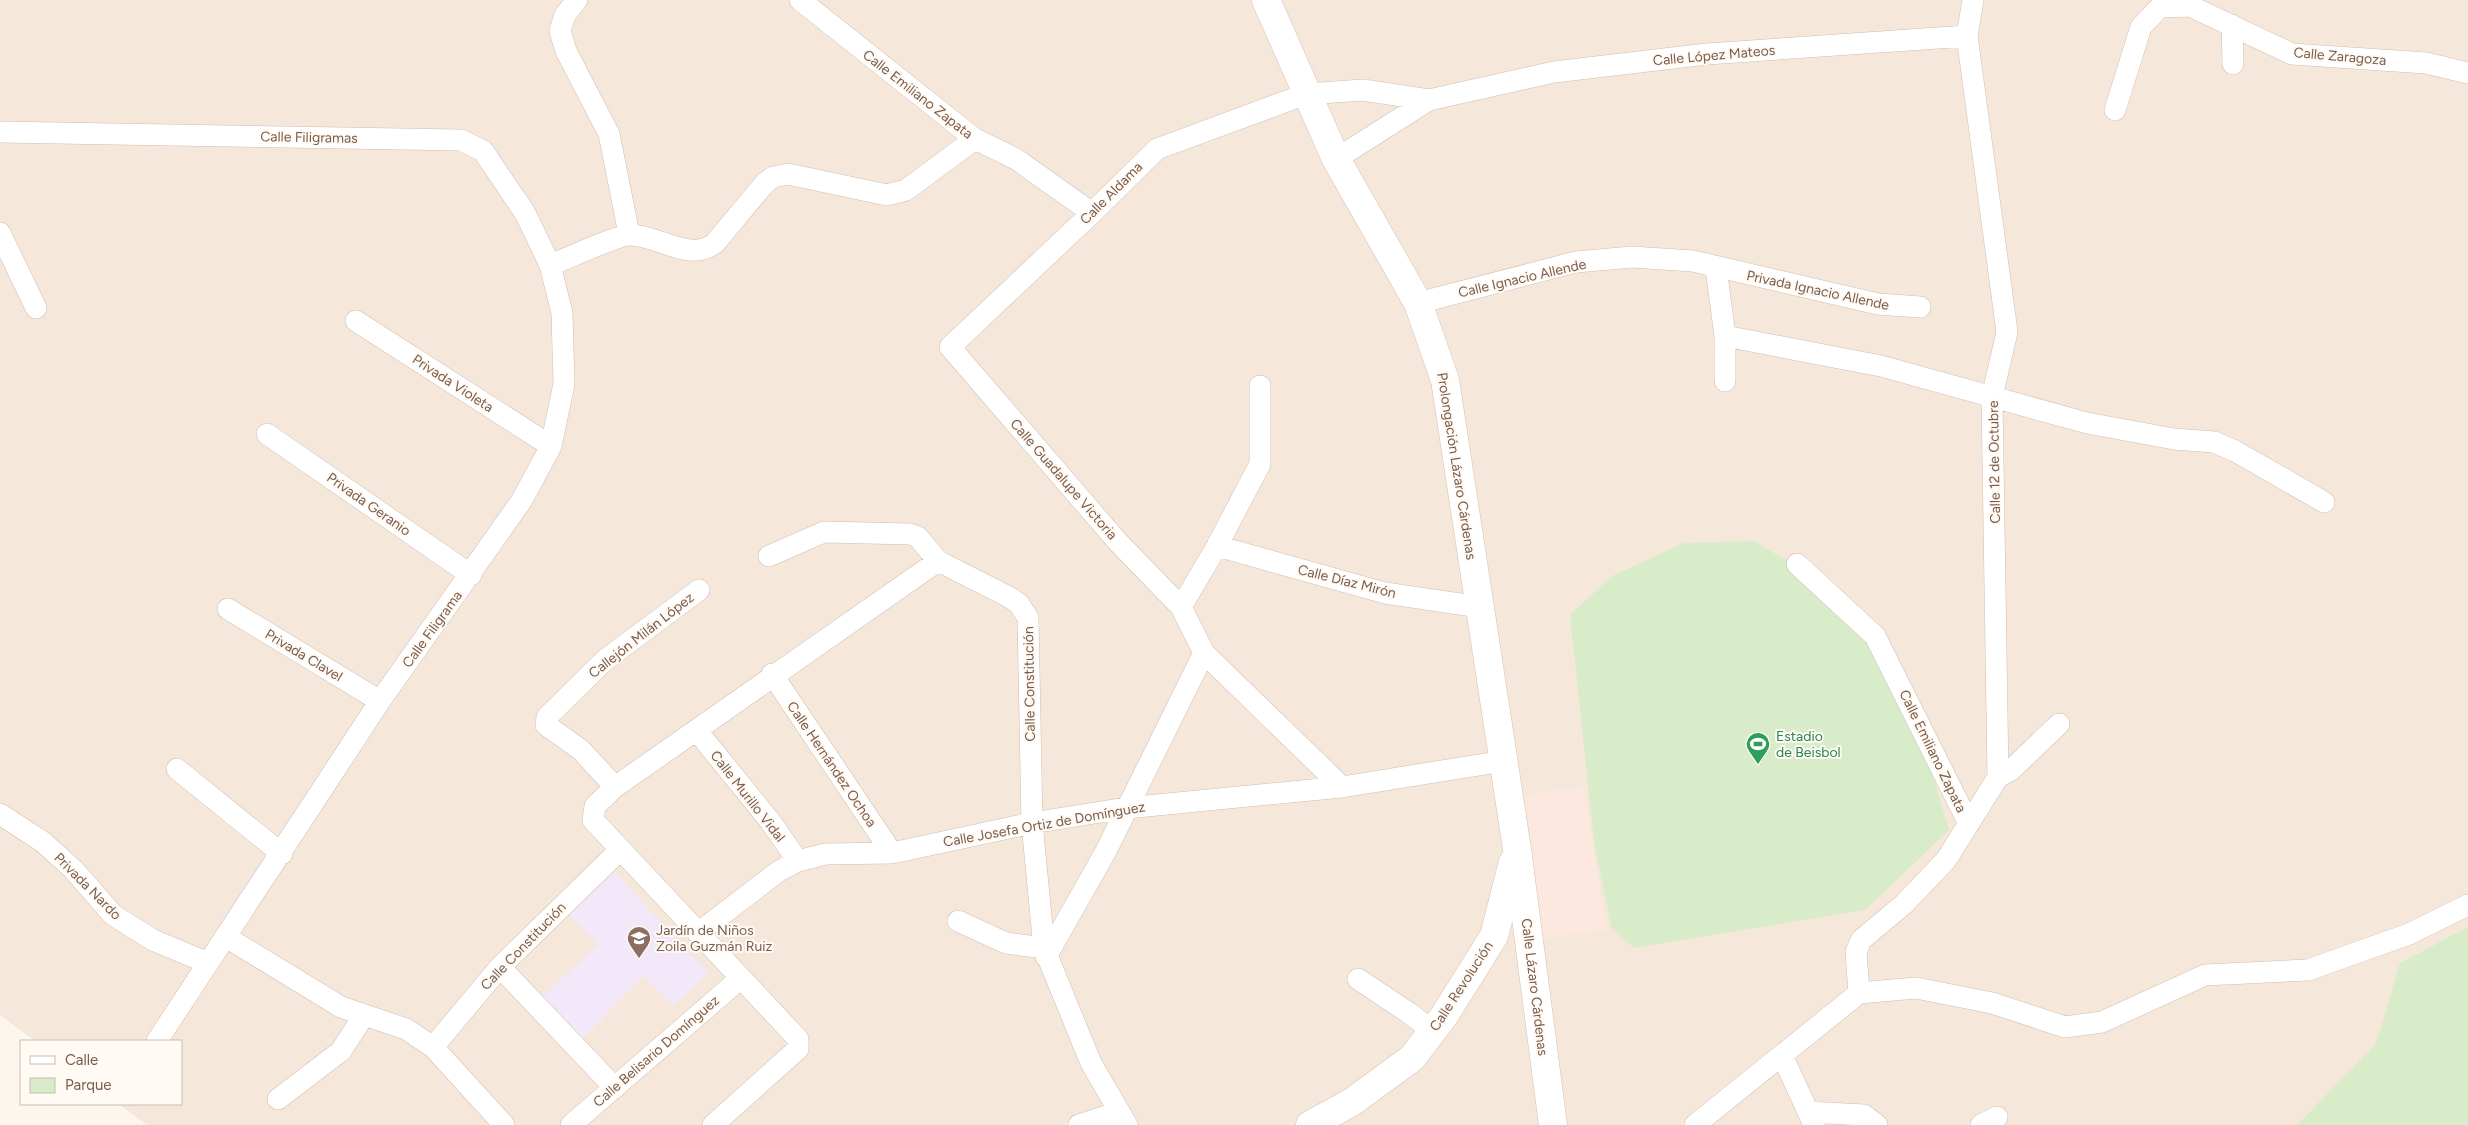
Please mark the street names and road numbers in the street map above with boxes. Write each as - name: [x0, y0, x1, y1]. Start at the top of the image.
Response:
- street label: Calle López Mateos: [1652, 42, 1776, 69]
- street label: Calle Zaragoza: [2293, 44, 2387, 69]
- street label: Calle Emiliano Zapata: [859, 46, 976, 143]
- street label: Calle Filigramas: [260, 128, 358, 147]
- street label: Calle Aldama: [1077, 159, 1146, 228]
- street label: Calle Ignacio Allende: [1456, 255, 1588, 301]
- street label: Privada Ignacio Allende: [1745, 267, 1891, 314]
- street label: Privada Violeta: [409, 351, 496, 416]
- street label: Prolongación Lázaro Cárdenas: [1433, 371, 1480, 561]
- street label: Calle 12 de Octubre: [1985, 400, 2004, 524]
- street label: Calle Guadalupe Victoria: [1006, 415, 1121, 543]
- street label: Privada Geranio: [324, 469, 414, 540]
- street label: Calle Díaz Mirón: [1296, 561, 1398, 602]
- street label: Calle Filigrama: [399, 588, 466, 671]
- street label: Callejón Milán López: [585, 589, 697, 682]
- street label: Privada Clavel: [262, 626, 345, 685]
- street label: Calle Constitución: [1020, 626, 1039, 742]
- street label: Calle Emiliano Zapata: [1895, 687, 1970, 815]
- street label: Calle Hernández Ochoa: [783, 698, 880, 830]
- street label: Calle Murillo Vidal: [707, 747, 789, 845]
- street label: Calle Josefa Ortiz de Domínguez: [942, 798, 1147, 851]
- street label: Privada Nardo: [50, 849, 125, 924]
- street label: Calle Constitución: [477, 899, 570, 994]
- street label: Calle Lázaro Cárdenas: [1518, 917, 1551, 1057]
- street label: Calle Revolución: [1426, 938, 1497, 1034]
- street label: Calle Belisario Domínguez: [590, 992, 723, 1111]

